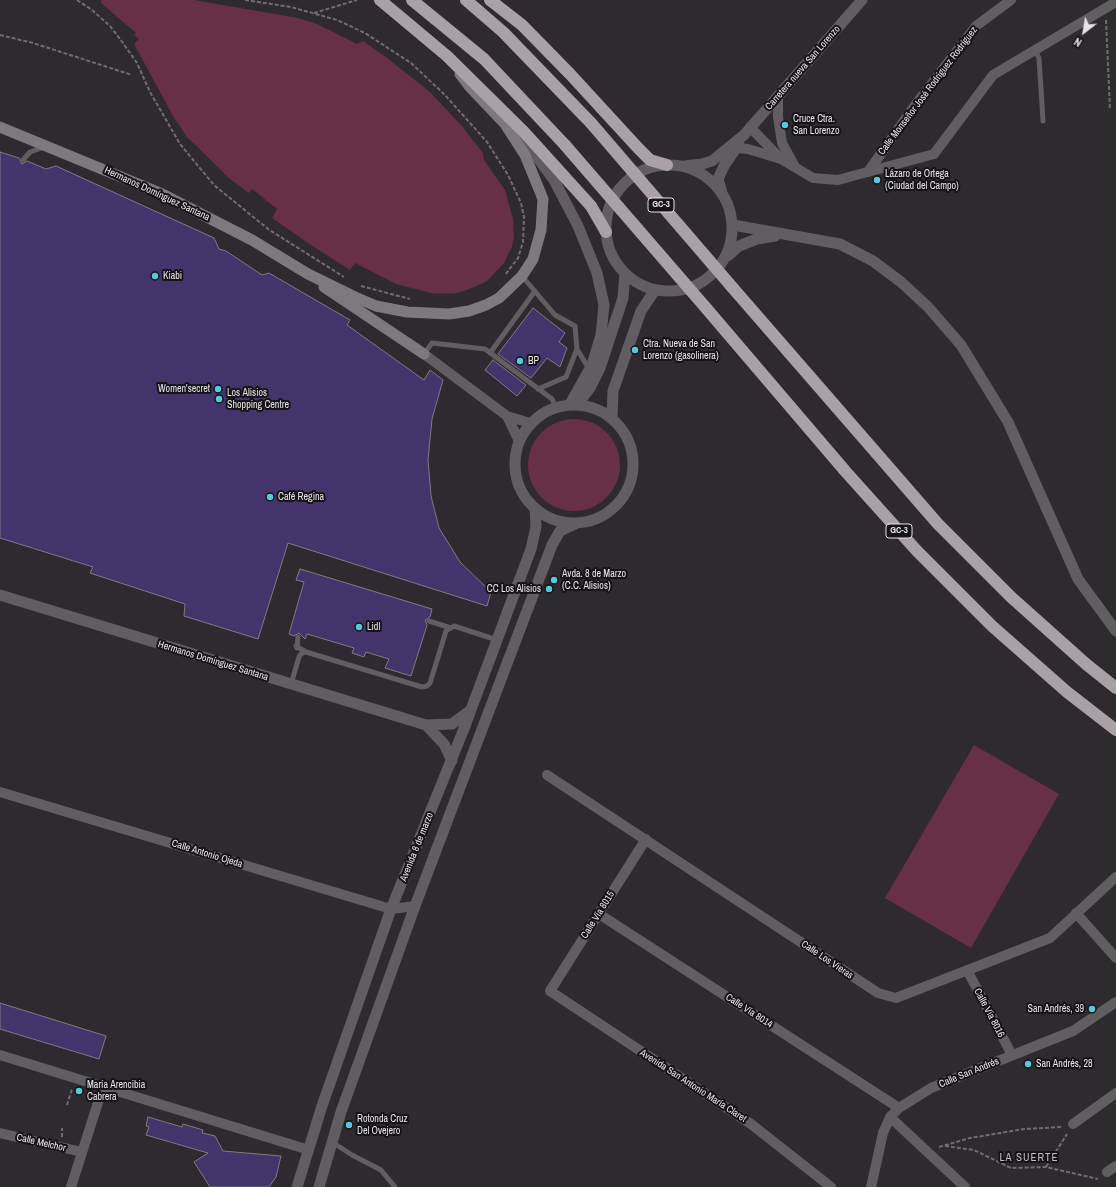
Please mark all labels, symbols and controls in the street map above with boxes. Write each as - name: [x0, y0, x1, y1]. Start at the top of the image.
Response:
- north arrow: [1064, 12, 1104, 52]
- street label: Carretera nueva San Lorenzo: [763, 23, 843, 113]
- street label: Calle Monseñor José Rodríguez Rodríguez: [876, 25, 980, 157]
- text: N: [1071, 35, 1084, 50]
- place label: Cruce Ctra. San Lorenzo: [793, 113, 839, 136]
- marker: Cruce Ctra. San Lorenzo: [780, 120, 790, 130]
- street label: Hermanos Domínguez Santana: [102, 164, 212, 224]
- place label: Lázaro de Ortega (Ciudad del Campo): [885, 168, 959, 192]
- marker: Lázaro de Ortega (Ciudad del Campo): [872, 175, 882, 185]
- road number: GC-3: [648, 198, 674, 212]
- place label: Kiabi: [163, 270, 182, 282]
- marker: Kiabi: [150, 271, 160, 281]
- place label: Ctra. Nueva de San Lorenzo (gasolinera): [643, 338, 719, 362]
- marker: Ctra. Nueva de San Lorenzo (gasolinera): [630, 345, 640, 355]
- place label: BP: [528, 355, 539, 367]
- marker: BP: [515, 356, 525, 366]
- place label: Women'secret: [158, 383, 210, 395]
- marker: Women'secret: [213, 384, 223, 394]
- place label: Los Alisios Shopping Centre: [227, 387, 289, 410]
- marker: Los Alisios Shopping Centre: [214, 394, 224, 404]
- place label: Café Regina: [278, 491, 324, 503]
- marker: Café Regina: [265, 492, 275, 502]
- road number: GC-3: [886, 524, 912, 538]
- place label: Avda. 8 de Marzo (C.C. Alisios): [562, 568, 626, 592]
- marker: Avda. 8 de Marzo (C.C. Alisios): [549, 575, 559, 585]
- place label: CC Los Alisios: [487, 583, 541, 595]
- marker: CC Los Alisios: [544, 584, 554, 594]
- place label: Lidl: [367, 621, 380, 633]
- marker: Lidl: [354, 622, 364, 632]
- street label: Hermanos Domínguez Santana: [156, 638, 270, 684]
- street label: Avenida 8 de marzo: [398, 811, 436, 883]
- street label: Calle Antonio Ojeda: [170, 838, 244, 870]
- street label: Calle Vía 8015: [579, 889, 617, 941]
- street label: Calle Los Vieras: [799, 938, 855, 982]
- street label: Calle Vía 8016: [971, 986, 1007, 1040]
- street label: Calle Vía 8014: [723, 991, 775, 1031]
- place label: San Andrés, 39: [1027, 1003, 1084, 1015]
- marker: San Andrés, 39: [1087, 1004, 1097, 1014]
- street label: Avenida San Antonio María Claret: [637, 1047, 749, 1125]
- street label: Calle San Andrés: [937, 1055, 1001, 1091]
- place label: San Andrés, 28: [1036, 1058, 1093, 1070]
- marker: San Andrés, 28: [1023, 1059, 1033, 1069]
- place label: María Arencibia Cabrera: [87, 1079, 145, 1102]
- marker: María Arencibia Cabrera: [74, 1086, 84, 1096]
- place label: Rotonda Cruz Del Ovejero: [357, 1113, 408, 1136]
- marker: Rotonda Cruz Del Ovejero: [344, 1120, 354, 1130]
- street label: Calle Melchor: [15, 1132, 67, 1154]
- district label: LA SUERTE: [1000, 1151, 1058, 1165]

